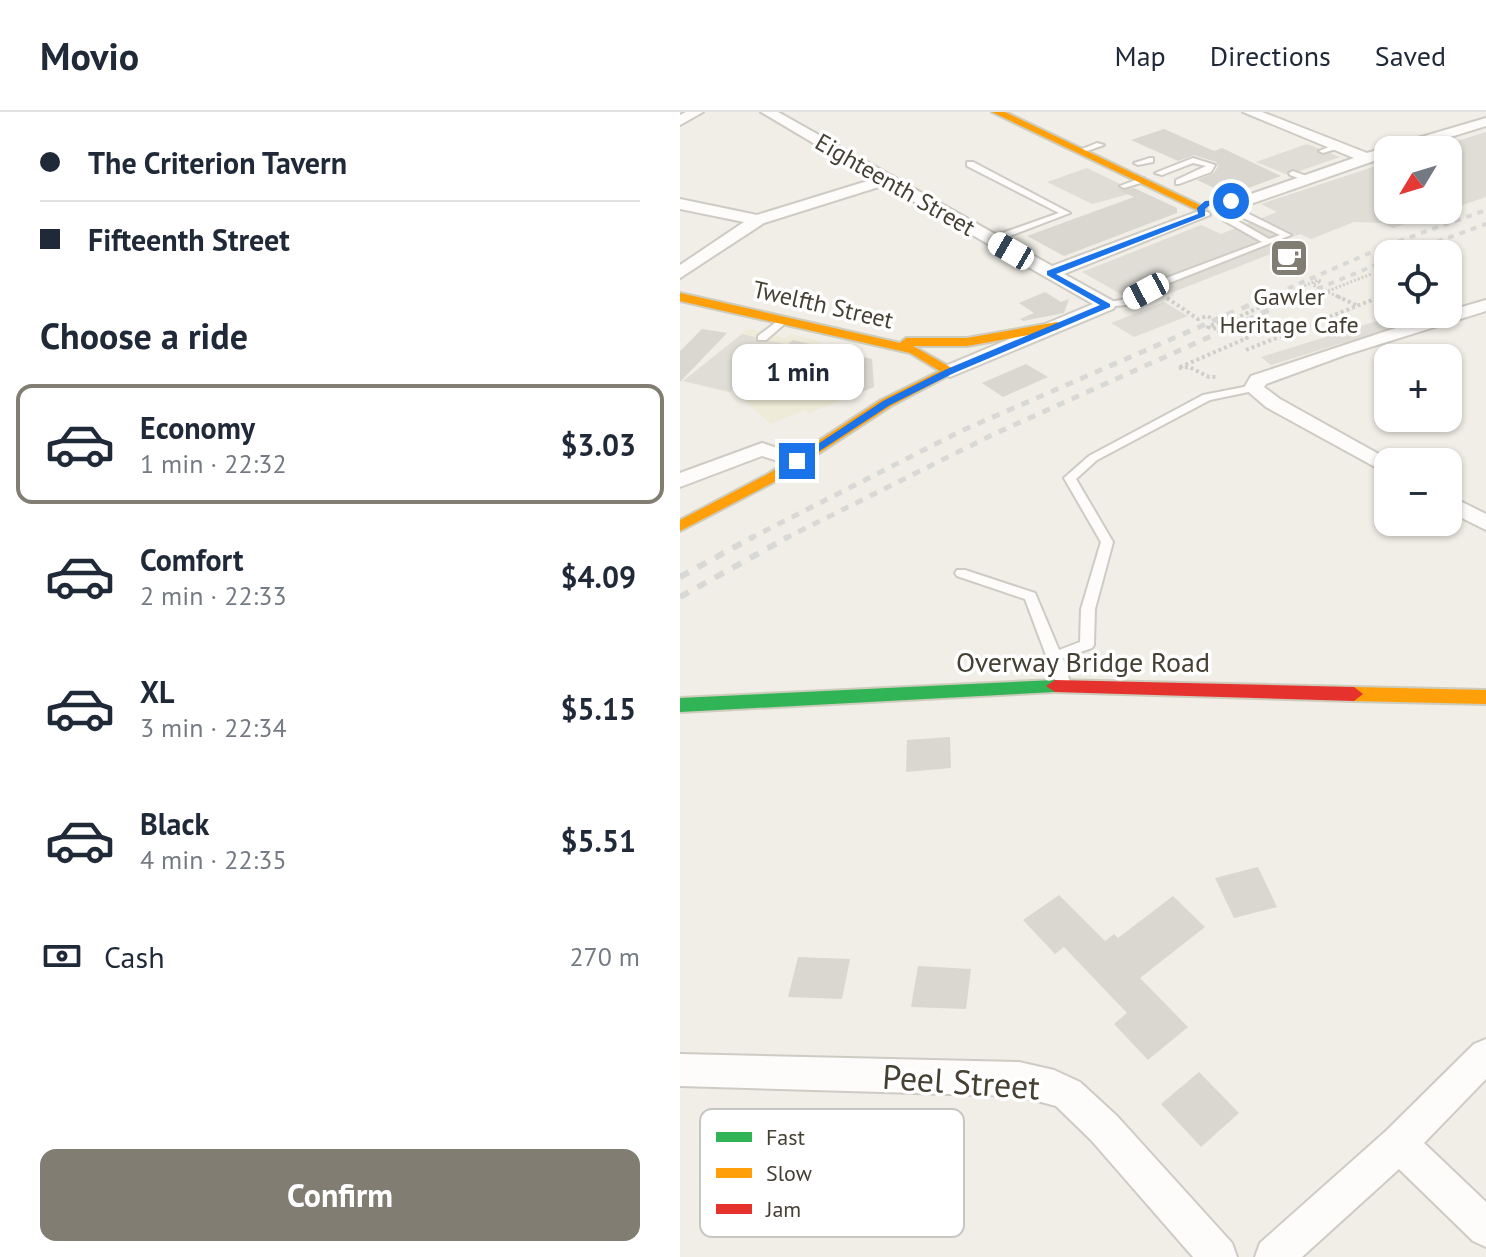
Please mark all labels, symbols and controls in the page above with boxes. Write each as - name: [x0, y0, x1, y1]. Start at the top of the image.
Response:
- text: Movio: [40, 31, 139, 80]
- text: Map: [1115, 37, 1166, 74]
- text: Directions: [1210, 37, 1331, 74]
- text: Saved: [1375, 37, 1446, 74]
- street label: Eighteenth Street: [810, 126, 981, 243]
- north arrow: [1374, 136, 1462, 224]
- map controls: [1374, 136, 1462, 536]
- text: The Criterion Tavern: [88, 143, 347, 182]
- route start: [1213, 183, 1249, 219]
- text: Fifteenth Street: [88, 220, 290, 259]
- car: [984, 229, 1038, 273]
- cafe icon: Gawler Heritage Cafe: [1268, 237, 1310, 279]
- button: locate: [1374, 240, 1462, 328]
- car: [1119, 269, 1173, 313]
- street label: Twelfth Street: [750, 273, 896, 336]
- place label: Gawler Heritage Cafe: [1219, 281, 1359, 340]
- text: Choose a ride: [40, 312, 248, 359]
- button: +: [1374, 344, 1462, 432]
- callout: 1 min: [731, 345, 863, 401]
- text: 1 min: [766, 355, 830, 388]
- icon: car: [44, 408, 116, 480]
- text: Economy: [140, 408, 255, 447]
- text: $3.03: [561, 425, 636, 464]
- route end: [779, 443, 815, 479]
- text: 1 min · 22:32: [140, 447, 287, 480]
- button: −: [1374, 448, 1462, 536]
- icon: car: [44, 540, 116, 612]
- text: Comfort: [140, 540, 243, 579]
- text: $4.09: [561, 557, 636, 596]
- text: 2 min · 22:33: [140, 579, 287, 612]
- street label: Overway Bridge Road: [956, 643, 1210, 680]
- icon: car: [44, 672, 116, 744]
- text: XL: [140, 672, 174, 711]
- text: $5.15: [561, 689, 636, 728]
- text: 3 min · 22:34: [140, 711, 287, 744]
- icon: car: [44, 804, 116, 876]
- text: Black: [140, 804, 209, 843]
- text: $5.51: [561, 821, 636, 860]
- text: 4 min · 22:35: [140, 843, 287, 876]
- icon: cash: [40, 934, 84, 978]
- text: Cash: [104, 937, 165, 976]
- text: 270 m: [569, 940, 640, 973]
- street label: Peel Street: [881, 1054, 1042, 1108]
- legend: [700, 1109, 964, 1237]
- text: Fast: [766, 1123, 806, 1151]
- button: Confirm: [40, 1149, 640, 1241]
- text: Slow: [766, 1159, 812, 1187]
- text: Jam: [765, 1195, 801, 1223]

